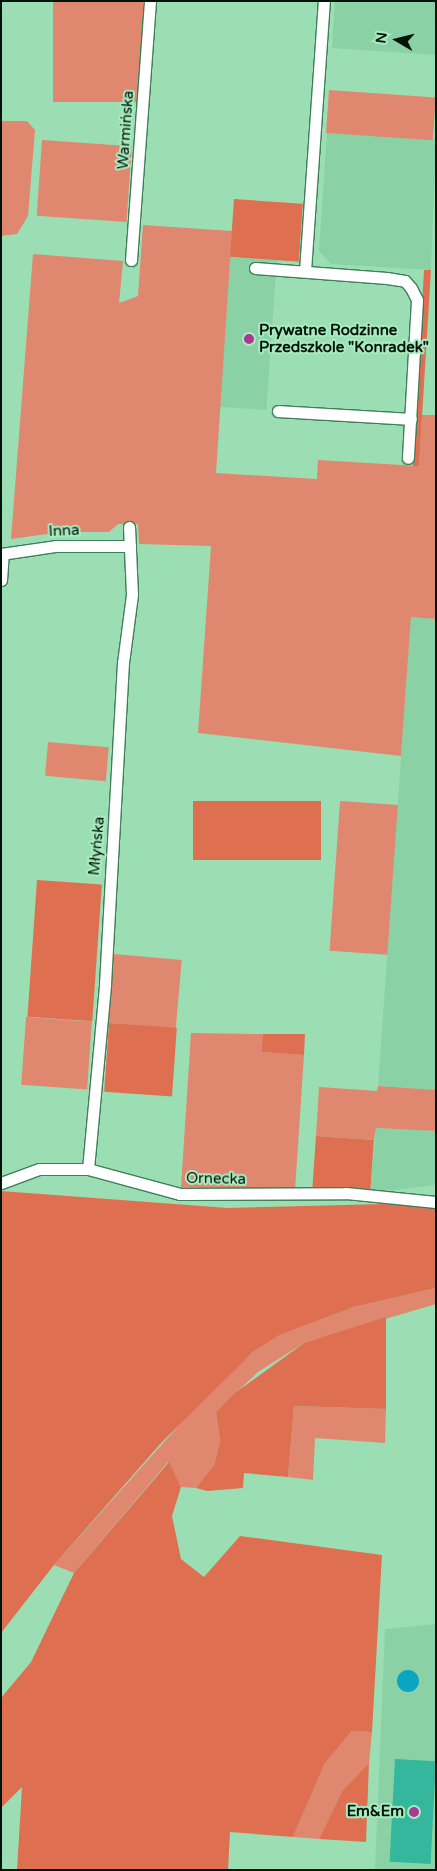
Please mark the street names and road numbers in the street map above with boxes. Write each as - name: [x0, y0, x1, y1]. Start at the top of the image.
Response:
- street label: Warmińska: [114, 90, 138, 170]
- street label: Inna: [48, 521, 80, 541]
- street label: Młyńska: [85, 816, 109, 876]
- street label: Ornecka: [186, 1169, 246, 1189]

